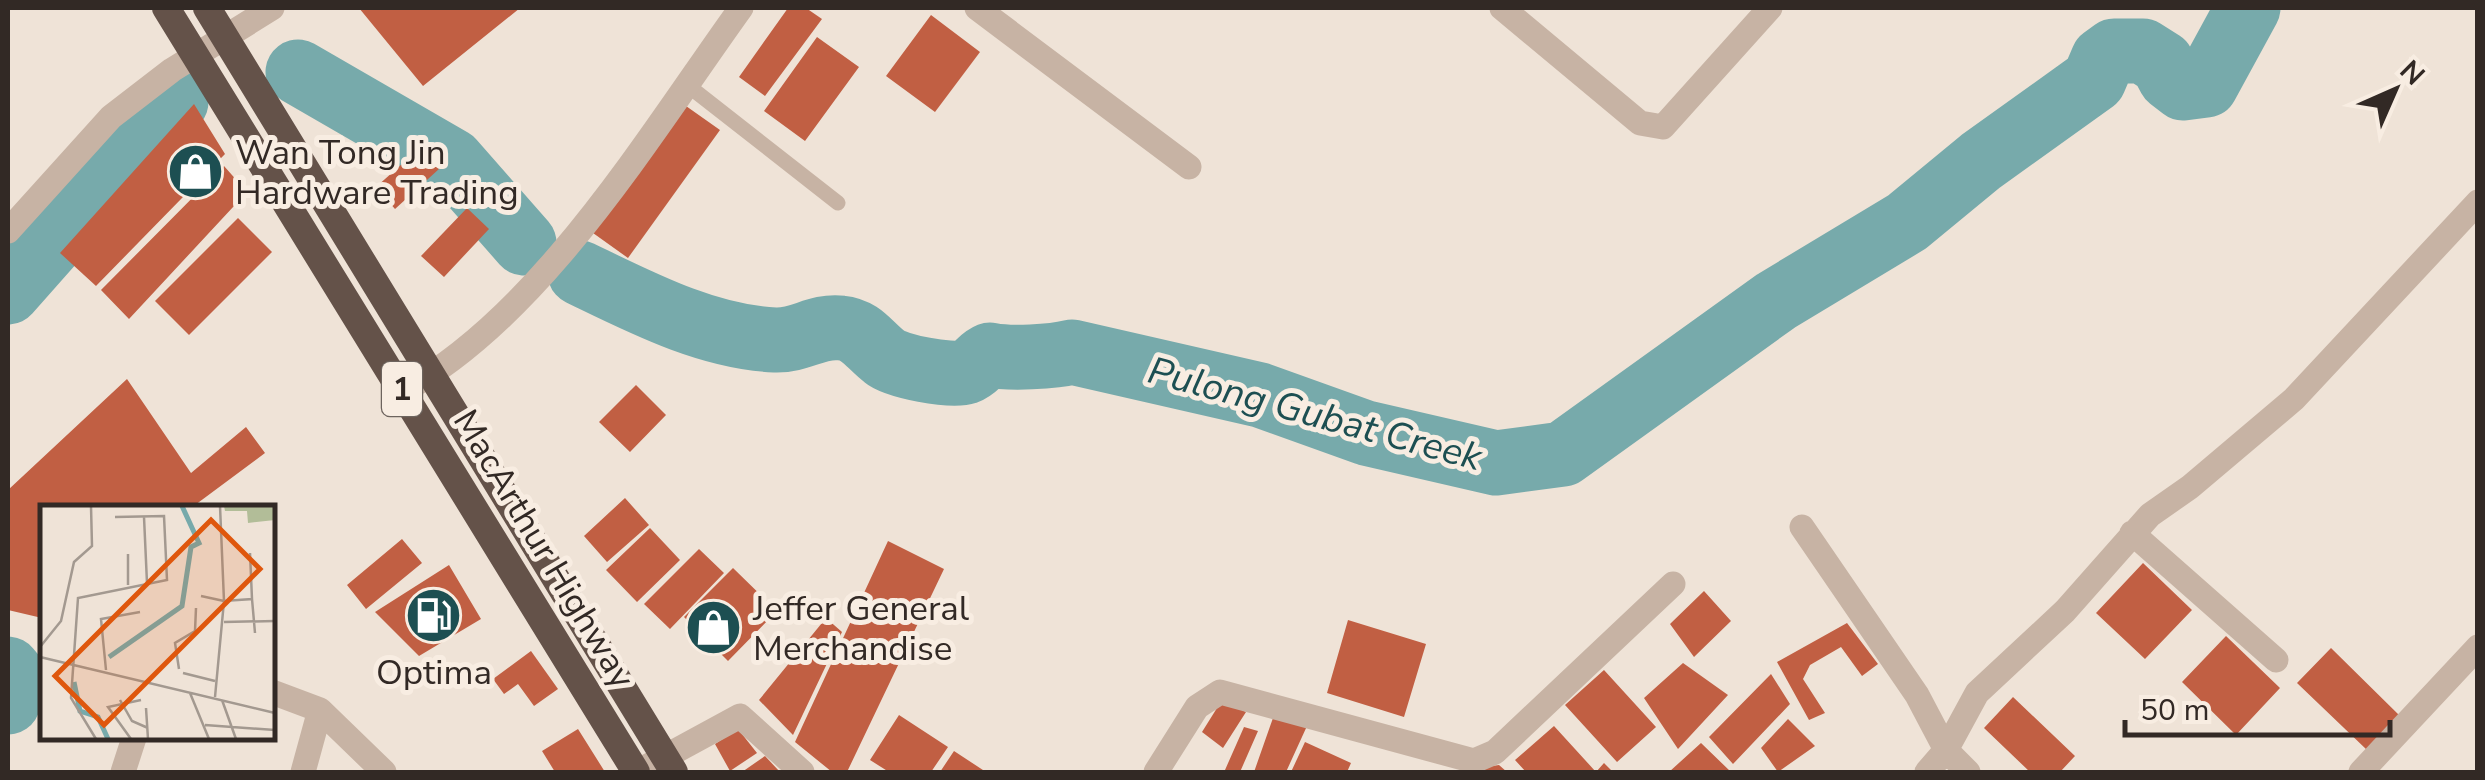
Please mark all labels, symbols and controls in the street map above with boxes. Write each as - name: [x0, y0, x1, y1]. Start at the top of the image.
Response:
- north arrow: [2345, 40, 2445, 140]
- text: N: [2391, 52, 2433, 94]
- place label: Wan Tong Jin Hardware Trading: [235, 129, 519, 216]
- shop icon: Wan Tong Jin Hardware Trading: [166, 142, 226, 202]
- water label: Pulong Gubat Creek: [1142, 345, 1488, 483]
- road number: 1: [382, 362, 422, 416]
- street label: MacArthur Highway: [442, 401, 646, 697]
- inset map: [40, 505, 275, 740]
- place label: Jeffer General Merchandise: [752, 585, 970, 672]
- fuel station icon: Optima: [404, 586, 464, 646]
- shop icon: Jeffer General Merchandise: [684, 598, 744, 658]
- place label: Optima: [376, 649, 492, 696]
- scale bar: [2125, 675, 2390, 737]
- text: 50 m: [2140, 690, 2209, 731]

